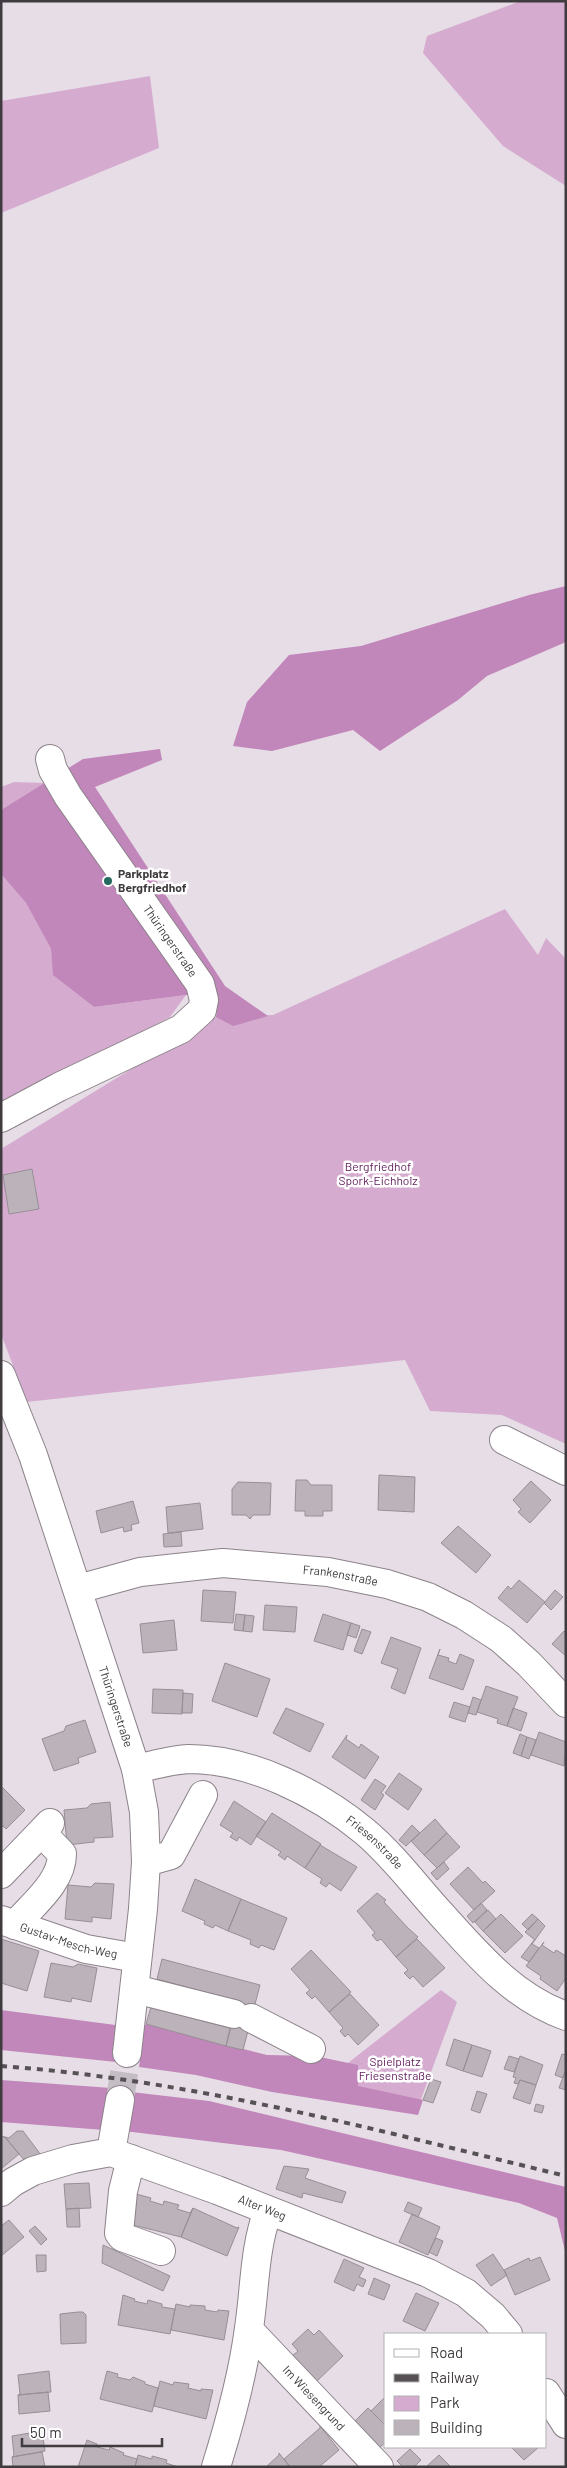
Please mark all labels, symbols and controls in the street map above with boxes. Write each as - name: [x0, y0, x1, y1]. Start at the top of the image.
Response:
- place label: Parkplatz Bergfriedhof: [118, 866, 187, 894]
- marker: Parkplatz Bergfriedhof: [102, 875, 114, 887]
- street label: Thüringerstraße: [141, 902, 201, 979]
- park label: Bergfriedhof Spork-Eichholz: [338, 1159, 418, 1187]
- street label: Frankenstraße: [302, 1562, 379, 1588]
- street label: Thüringerstraße: [97, 1664, 136, 1749]
- street label: Friesenstraße: [344, 1812, 407, 1871]
- street label: Gustav-Mesch-Weg: [18, 1919, 119, 1960]
- park label: Spielplatz Friesenstraße: [359, 2054, 431, 2082]
- street label: Alter Weg: [237, 2191, 288, 2223]
- legend: [384, 2333, 547, 2448]
- text: Road: [430, 2343, 463, 2361]
- street label: Im Wiesengrund: [280, 2362, 348, 2433]
- text: Railway: [430, 2368, 479, 2386]
- text: Park: [430, 2393, 460, 2411]
- scale bar: [22, 2416, 162, 2448]
- text: Building: [430, 2418, 483, 2436]
- text: 50 m: [30, 2423, 62, 2441]

